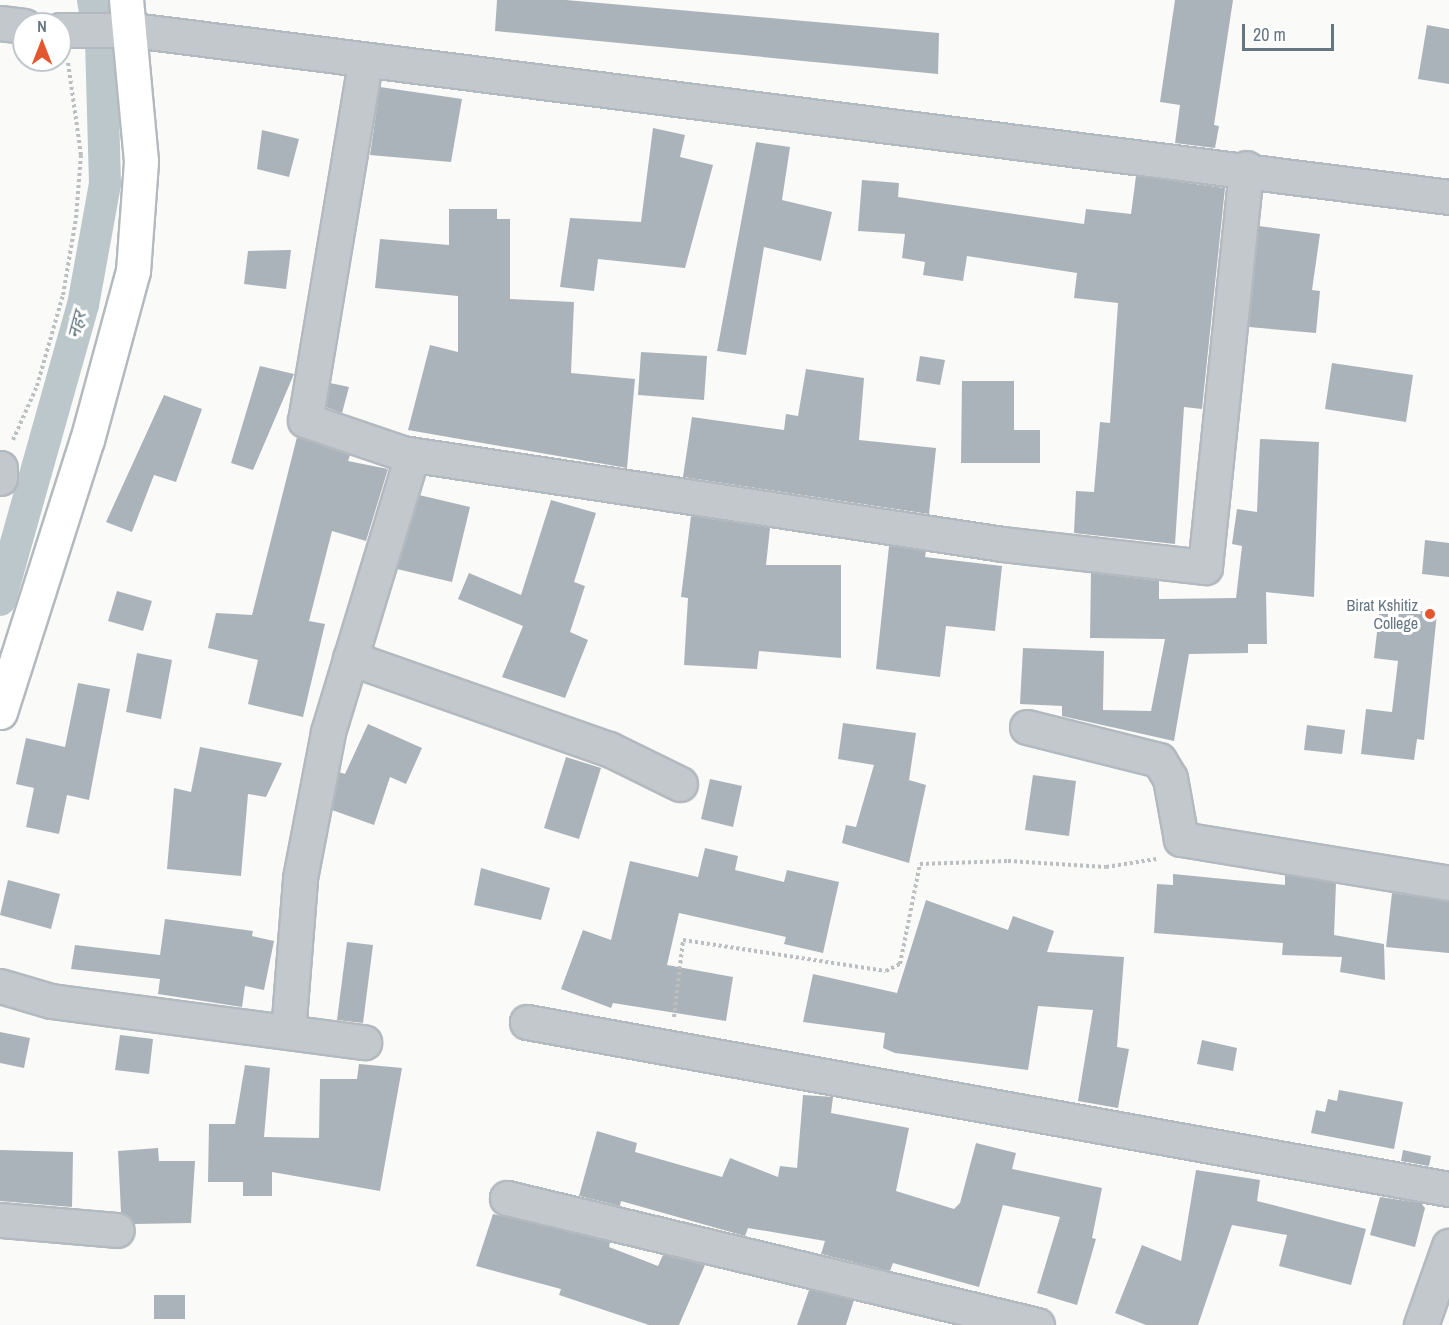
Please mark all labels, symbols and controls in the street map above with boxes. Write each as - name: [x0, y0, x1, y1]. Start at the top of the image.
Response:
- north arrow: [12, 12, 72, 72]
- scale bar: [1245, 12, 1336, 50]
- text: N: [37, 15, 47, 37]
- text: 20 m: [1253, 22, 1286, 47]
- water label: नहर: [63, 309, 91, 341]
- place label: Birat Kshitiz College: [1347, 595, 1418, 633]
- marker: Birat Kshitiz College: [1423, 607, 1437, 621]

